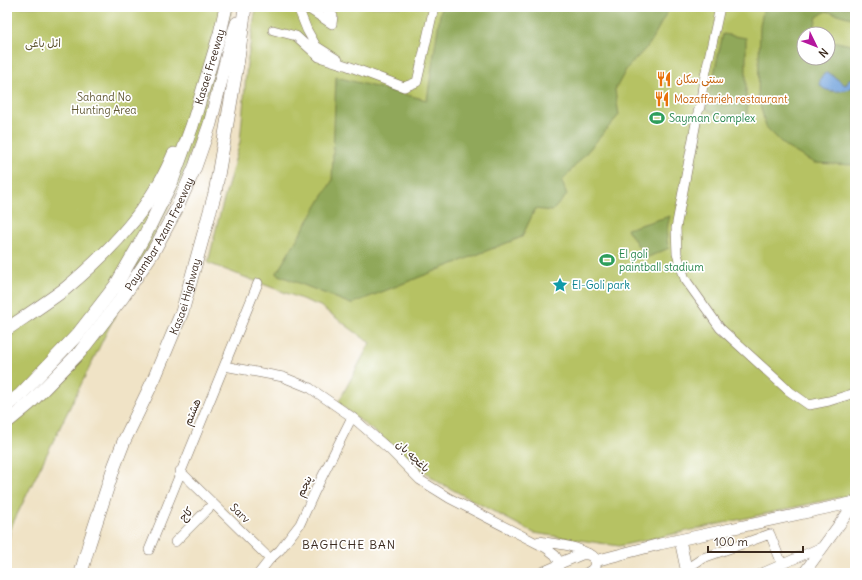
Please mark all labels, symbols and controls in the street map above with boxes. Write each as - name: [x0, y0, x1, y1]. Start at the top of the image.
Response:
- north arrow: [796, 26, 836, 66]
- street label: Kasaei Freeway: [192, 28, 228, 106]
- park label: ائل باغی: [25, 36, 61, 51]
- text: N: [816, 45, 831, 60]
- restaurant icon: سنتی سکان: [655, 70, 673, 88]
- place label: سنتی سکان: [676, 72, 724, 87]
- park label: Sahand No Hunting Area: [71, 90, 137, 117]
- restaurant icon: Mozaffarieh restaurant: [653, 90, 671, 108]
- place label: Mozaffarieh restaurant: [674, 92, 788, 106]
- sports icon: Sayman Complex: [648, 109, 666, 127]
- place label: Sayman Complex: [669, 111, 756, 125]
- street label: Payambar Azam Freeway: [122, 175, 197, 293]
- place label: El goli paintball stadium: [619, 247, 704, 274]
- sports icon: El goli paintball stadium: [598, 251, 616, 269]
- street label: Kasaei Highway: [166, 257, 204, 337]
- place icon: El-Goli park: [551, 276, 569, 294]
- place label: El-Goli park: [572, 278, 630, 292]
- street label: هشتم: [180, 396, 206, 428]
- street label: باغچه بان: [393, 437, 433, 476]
- street label: پنجم: [293, 473, 317, 500]
- street label: Sarv: [227, 500, 253, 526]
- street label: کاج: [176, 504, 197, 525]
- scale bar: [708, 528, 803, 554]
- text: 100 m: [714, 534, 748, 549]
- district label: BAGHCHE BAN: [302, 537, 396, 552]

